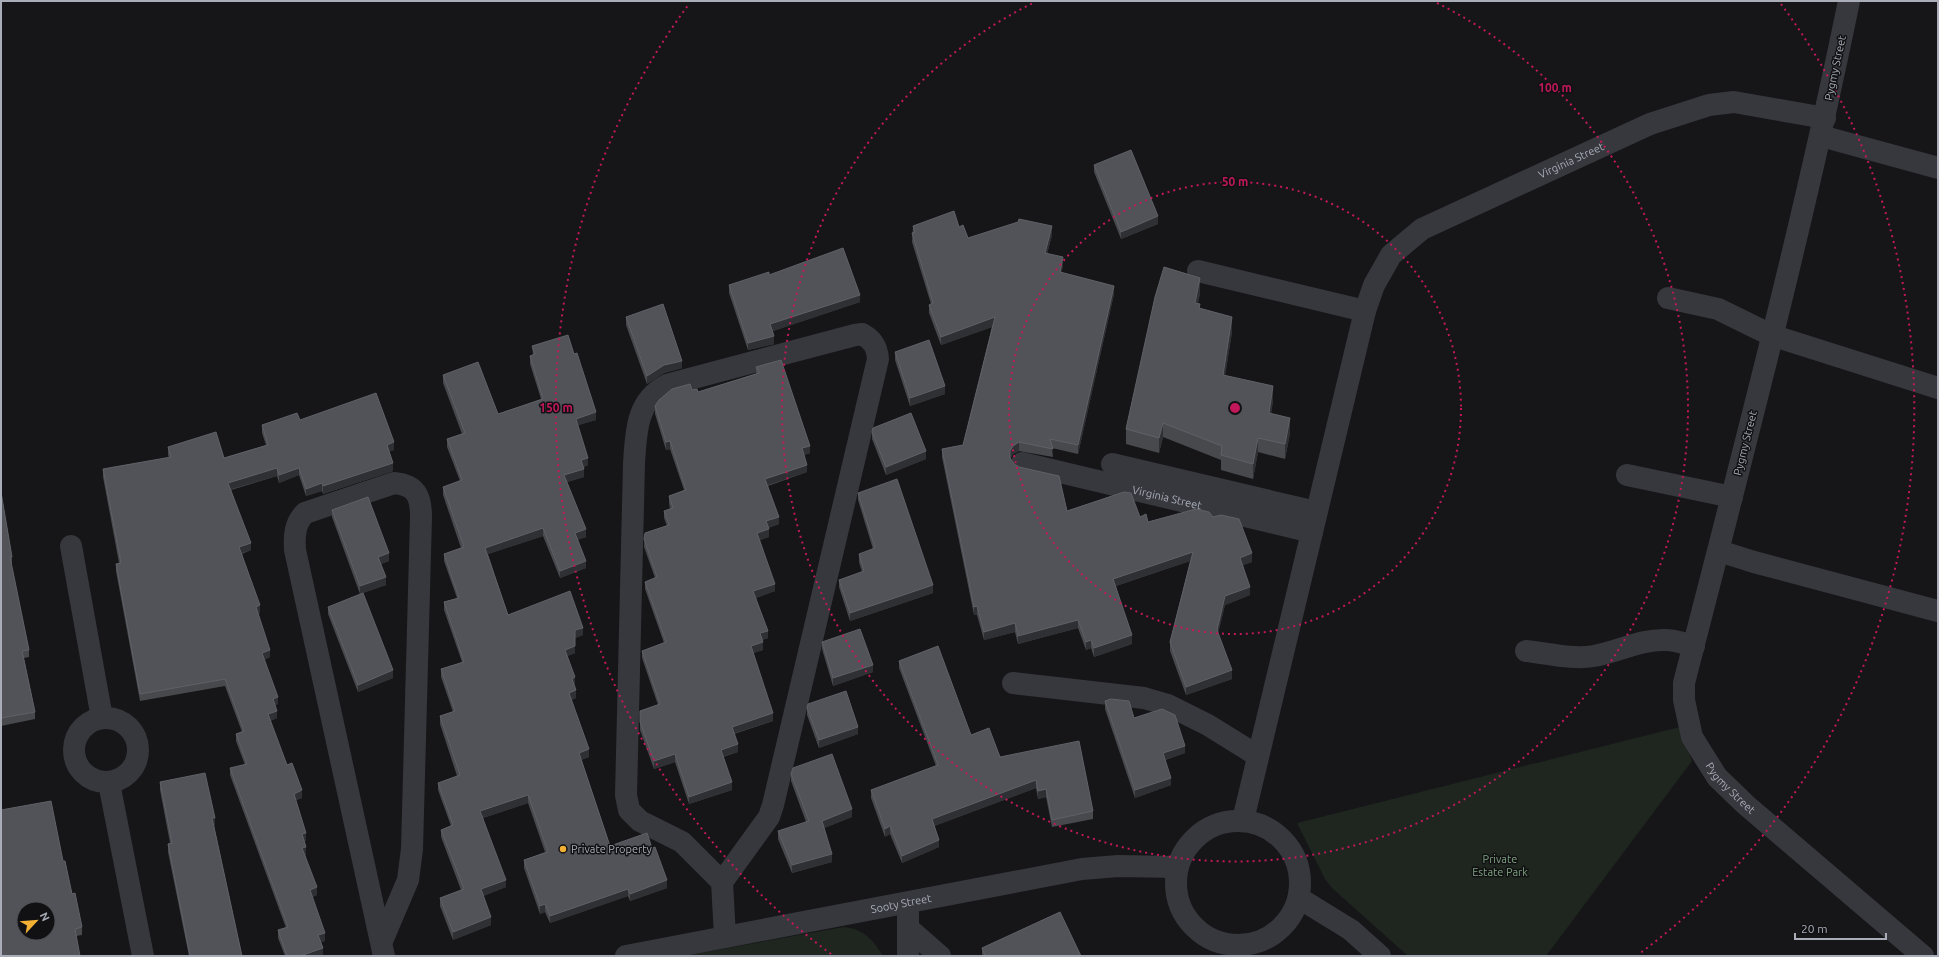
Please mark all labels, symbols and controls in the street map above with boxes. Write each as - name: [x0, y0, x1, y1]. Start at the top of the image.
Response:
- street label: Pygmy Street: [1822, 34, 1848, 102]
- text: 100 m: [1538, 81, 1572, 94]
- street label: Virginia Street: [1536, 140, 1607, 181]
- text: 50 m: [1222, 175, 1248, 188]
- text: 150 m: [539, 401, 573, 414]
- centre of rings: [1228, 401, 1242, 415]
- street label: Pygmy Street: [1731, 409, 1759, 477]
- street label: Virginia Street: [1131, 483, 1204, 512]
- street label: Pygmy Street: [1703, 760, 1758, 817]
- place label: Private Property: [571, 843, 652, 855]
- marker: Private Property: [558, 844, 568, 854]
- park label: Private Estate Park: [1472, 853, 1528, 878]
- street label: Sooty Street: [870, 892, 933, 915]
- north arrow: [16, 901, 56, 941]
- text: N: [38, 910, 52, 923]
- scale bar: [1795, 915, 1886, 941]
- text: 20 m: [1801, 922, 1828, 935]

